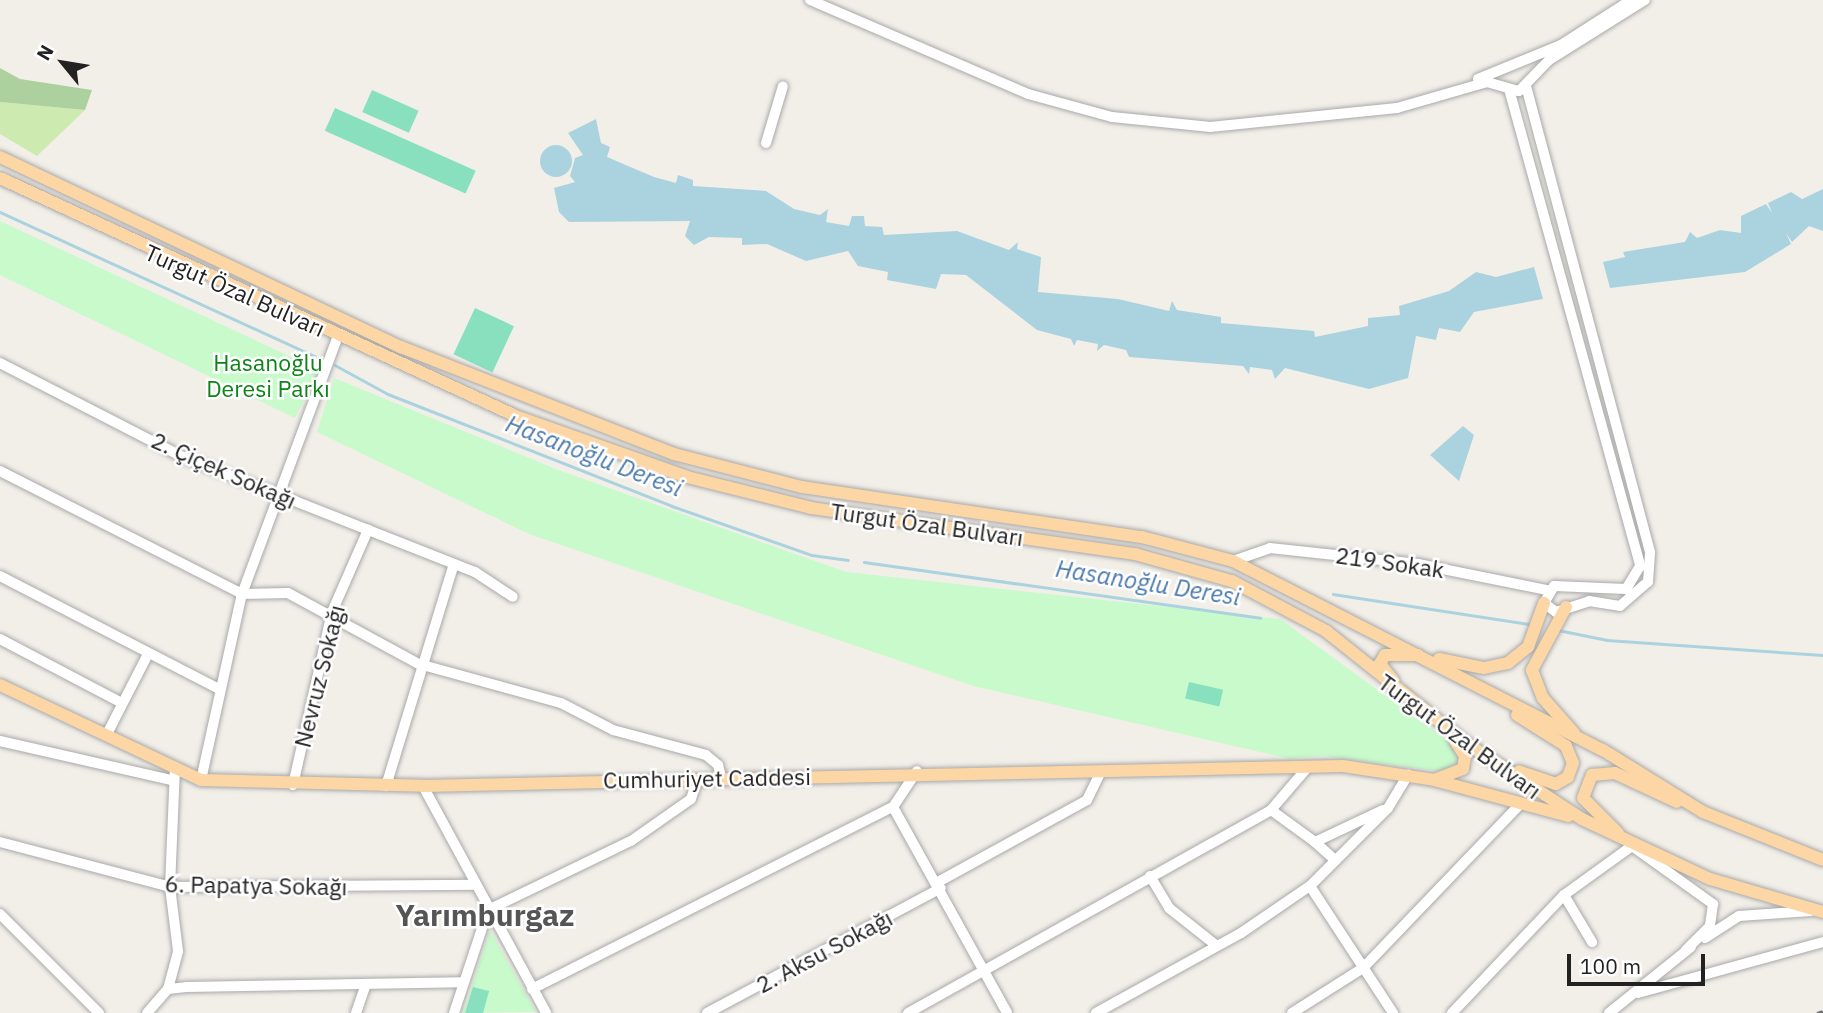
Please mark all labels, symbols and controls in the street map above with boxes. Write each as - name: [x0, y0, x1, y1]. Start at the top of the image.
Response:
- north arrow: [28, 28, 98, 98]
- text: N: [31, 41, 59, 64]
- street label: Turgut Özal Bulvarı: [141, 238, 329, 342]
- park label: Hasanoğlu Deresi Parkı: [206, 348, 330, 402]
- water label: Hasanoğlu Deresi: [502, 409, 686, 503]
- street label: 2. Çiçek Sokağı: [147, 426, 301, 514]
- street label: Turgut Özal Bulvarı: [829, 497, 1025, 551]
- street label: 219 Sokak: [1334, 541, 1446, 583]
- water label: Hasanoğlu Deresi: [1054, 554, 1242, 612]
- street label: Nevruz Sokağı: [288, 602, 350, 750]
- street label: Turgut Özal Bulvarı: [1373, 668, 1547, 804]
- street label: Cumhuriyet Caddesi: [603, 762, 811, 794]
- street label: 6. Papatya Sokağı: [165, 870, 347, 900]
- district label: Yarımburgaz: [395, 897, 575, 933]
- street label: 2. Aksu Sokağı: [751, 904, 897, 998]
- scale bar: [1571, 940, 1709, 984]
- text: 100 m: [1580, 952, 1641, 980]

